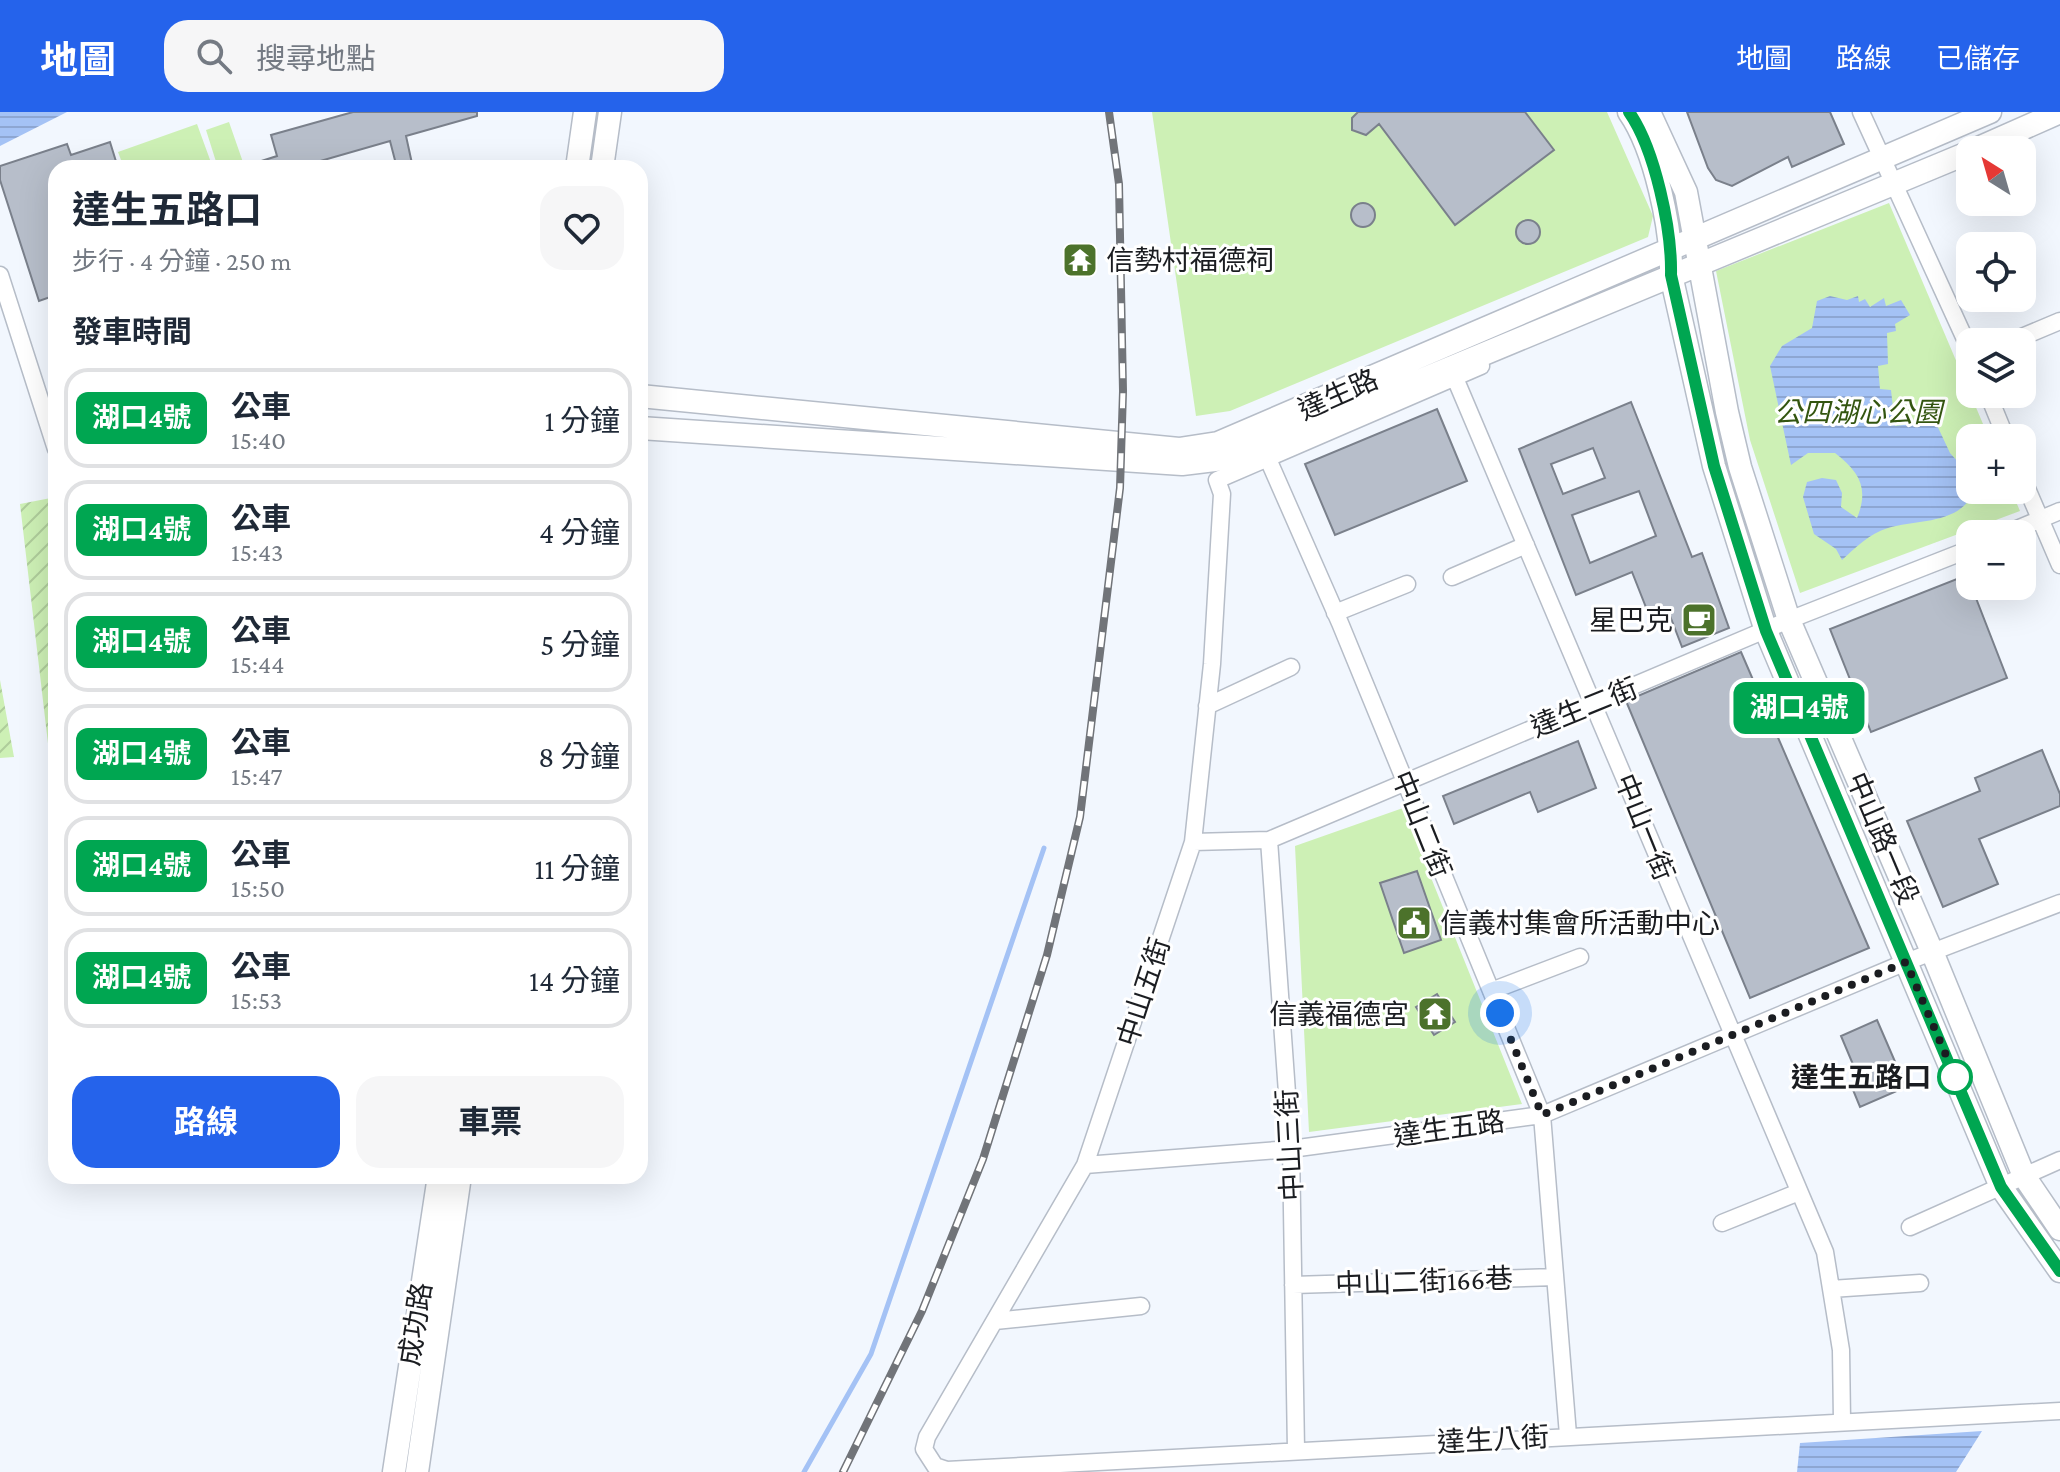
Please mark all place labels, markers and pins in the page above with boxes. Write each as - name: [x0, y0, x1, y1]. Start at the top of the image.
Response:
- temple icon: 信勢村福德祠: [1061, 241, 1099, 279]
- place label: 信勢村福德祠: [1106, 245, 1274, 276]
- cafe icon: 星巴克: [1680, 601, 1718, 639]
- place label: 星巴克: [1589, 605, 1673, 636]
- public building icon: 信義村集會所活動中心: [1395, 904, 1433, 942]
- place label: 信義村集會所活動中心: [1440, 908, 1720, 939]
- temple icon: 信義福德宮: [1416, 995, 1454, 1033]
- place label: 信義福德宮: [1269, 999, 1409, 1030]
- marker: 達生五路口: [1938, 1060, 1972, 1094]
- place label: 達生五路口: [1791, 1062, 1931, 1093]

